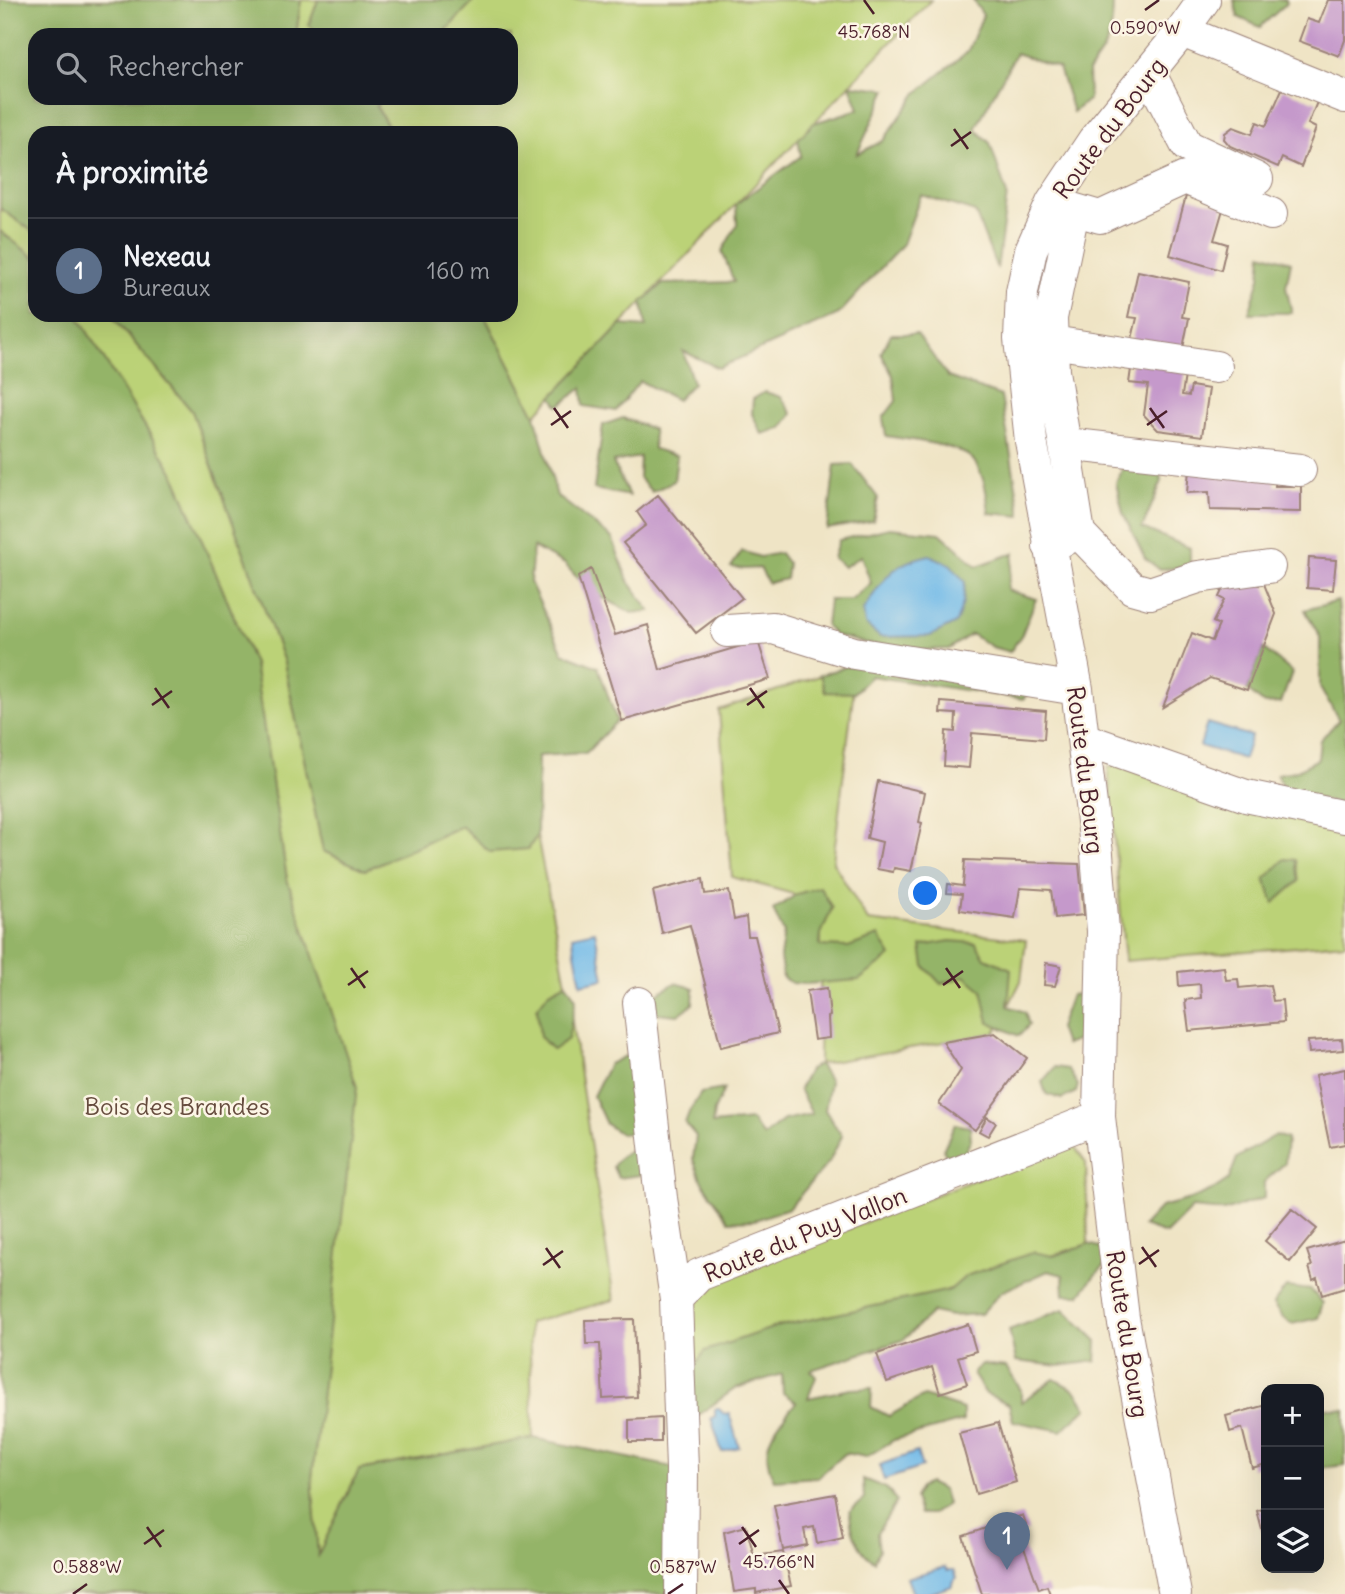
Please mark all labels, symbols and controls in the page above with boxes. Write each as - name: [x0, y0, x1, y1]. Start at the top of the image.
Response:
- text: 0.590°W: [1110, 16, 1180, 39]
- text: 45.768°N: [838, 20, 910, 43]
- search box: [28, 28, 518, 105]
- icon: search: [52, 48, 90, 86]
- text: Rechercher: [108, 50, 244, 83]
- street label: Route du Bourg: [1046, 51, 1172, 205]
- text: À proximité: [56, 153, 208, 191]
- text: Nexeau: [123, 240, 211, 273]
- text: 1: [74, 256, 84, 285]
- text: 160 m: [427, 256, 490, 285]
- text: Bureaux: [123, 273, 210, 302]
- street label: Route du Bourg: [1061, 684, 1111, 856]
- your location: [908, 876, 942, 910]
- park label: Bois des Brandes: [84, 1091, 270, 1121]
- street label: Route du Puy Vallon: [699, 1180, 911, 1288]
- street label: Route du Bourg: [1100, 1248, 1156, 1420]
- map controls: [1261, 1384, 1324, 1573]
- button: +: [1261, 1384, 1324, 1447]
- button: −: [1261, 1447, 1324, 1510]
- button: layers: [1261, 1510, 1324, 1573]
- pin: 1: [984, 1512, 1030, 1570]
- text: 45.766°N: [743, 1550, 815, 1573]
- text: 0.588°W: [52, 1555, 122, 1578]
- text: 0.587°W: [649, 1555, 717, 1578]

